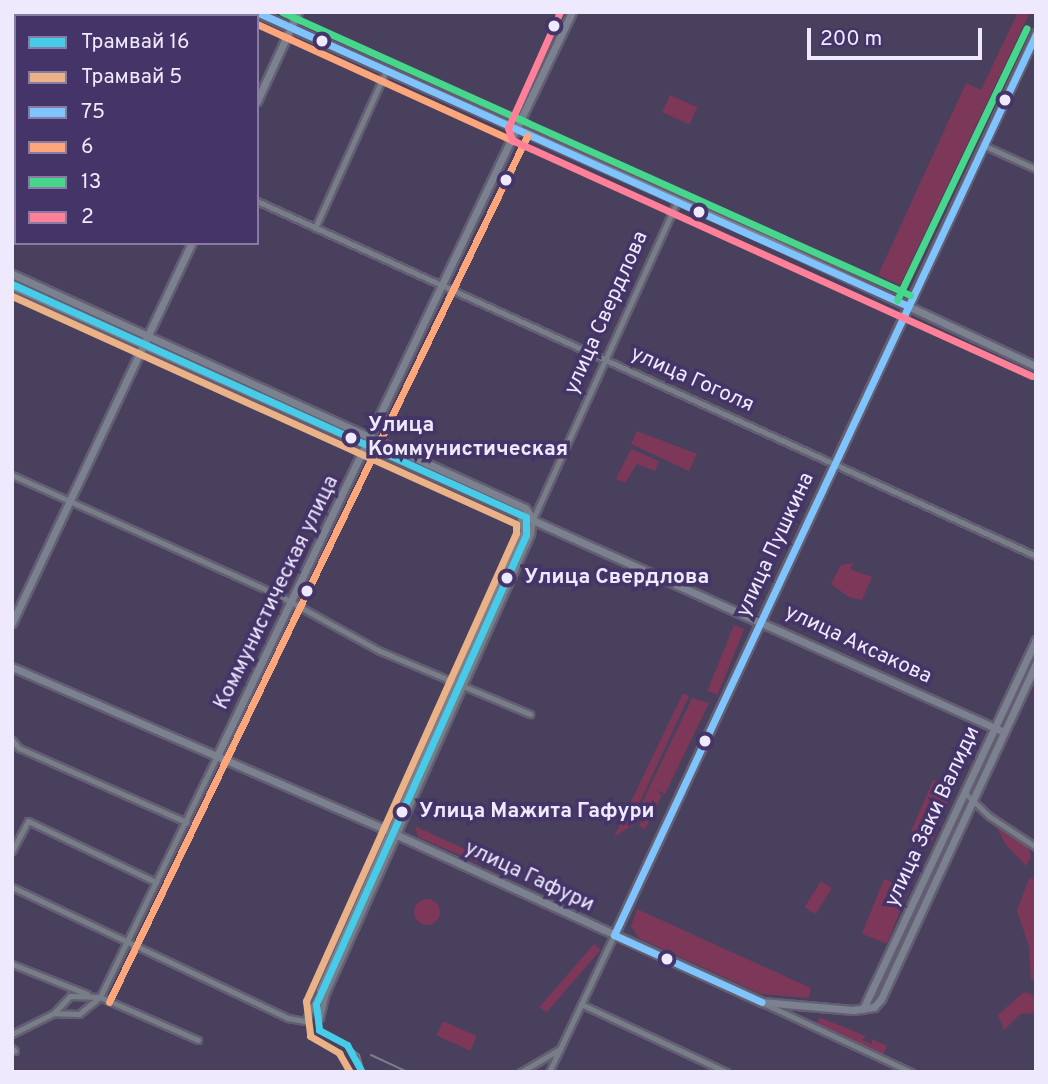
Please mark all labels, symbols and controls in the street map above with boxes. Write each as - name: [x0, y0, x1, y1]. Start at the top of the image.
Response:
- legend: [14, 14, 259, 245]
- scale bar: [810, 14, 985, 58]
- unlabelled marker: [547, 19, 561, 33]
- text: 200 m: [820, 26, 882, 53]
- text: Трамвай 16: [81, 29, 190, 56]
- unlabelled marker: [315, 34, 329, 48]
- text: Трамвай 5: [81, 64, 182, 91]
- unlabelled marker: [998, 93, 1012, 107]
- text: 75: [81, 99, 105, 126]
- text: 6: [81, 134, 94, 161]
- text: 13: [81, 169, 101, 196]
- unlabelled marker: [499, 173, 513, 187]
- text: 2: [81, 204, 94, 231]
- unlabelled marker: [692, 205, 706, 219]
- street label: улица Свердлова: [560, 227, 654, 399]
- street label: улица Гоголя: [626, 342, 758, 418]
- place label: Улица Коммунистическая: [368, 413, 568, 463]
- marker: Улица Коммунистическая: [340, 427, 362, 449]
- street label: улица Пушкина: [732, 469, 820, 621]
- street label: Коммунистическая улица: [209, 472, 345, 714]
- place label: Улица Свердлова: [524, 565, 709, 591]
- marker: Улица Свердлова: [496, 567, 518, 589]
- unlabelled marker: [300, 584, 314, 598]
- street label: улица Аксакова: [780, 600, 936, 690]
- street label: улица Заки Валиди: [880, 723, 986, 911]
- unlabelled marker: [698, 734, 712, 748]
- place label: Улица Мажита Гафури: [419, 799, 655, 825]
- marker: Улица Мажита Гафури: [391, 801, 413, 823]
- street label: улица Гафури: [460, 836, 598, 918]
- unlabelled marker: [660, 952, 674, 966]

